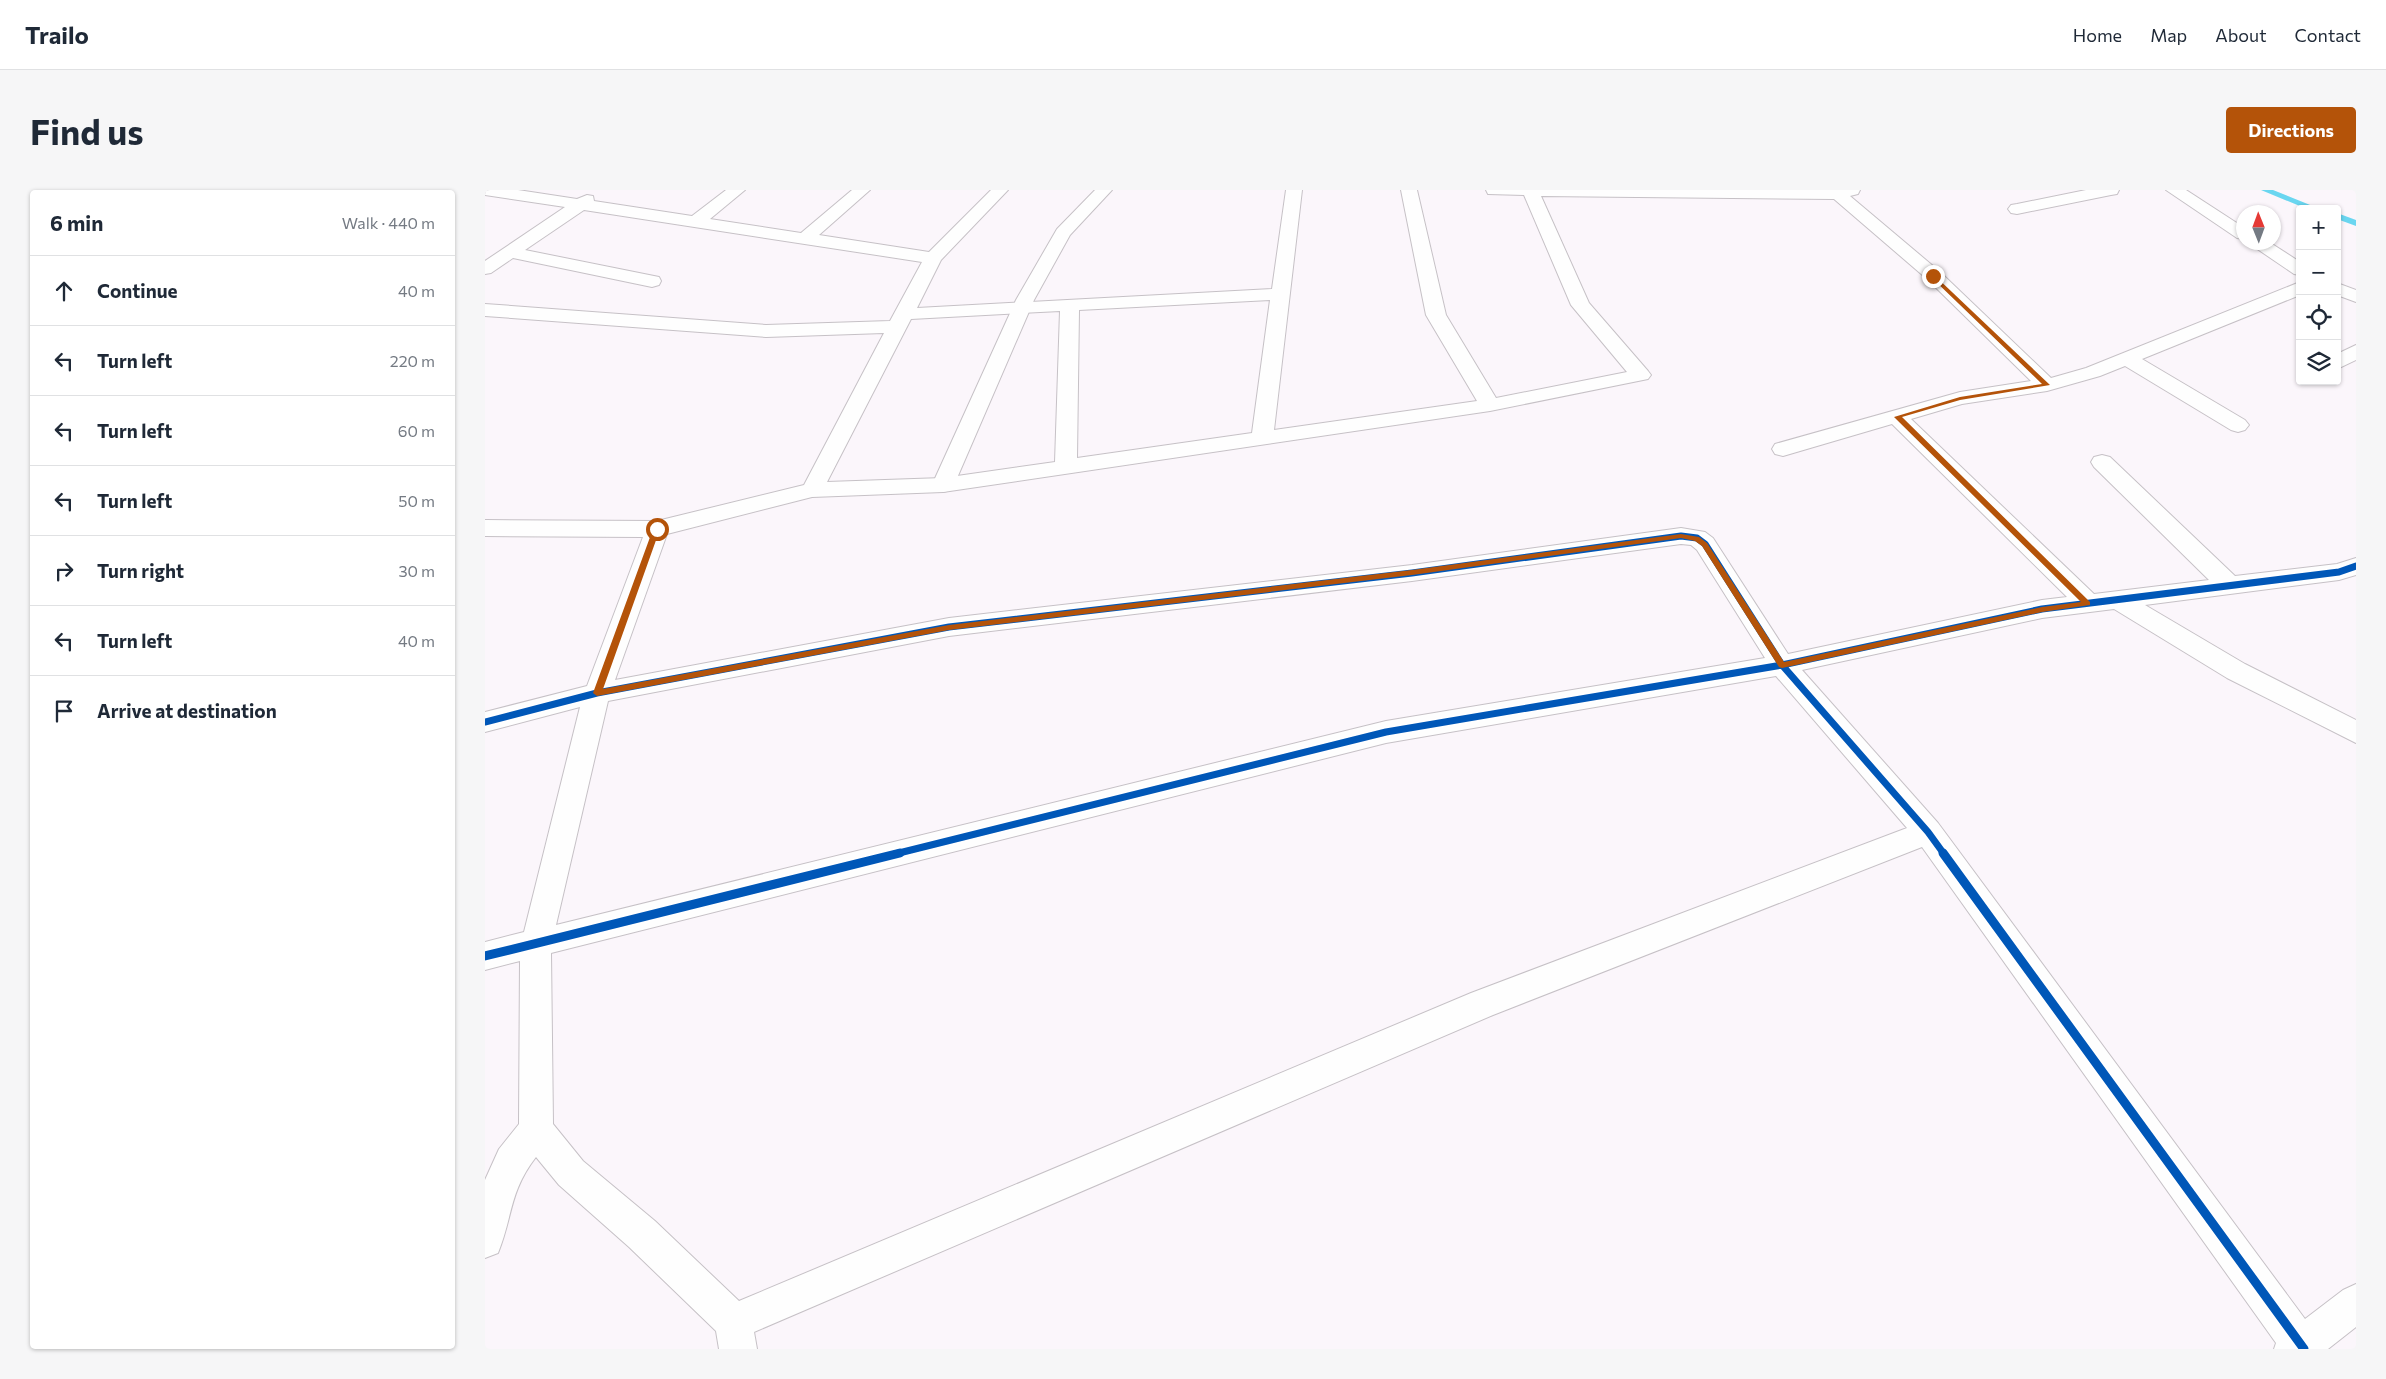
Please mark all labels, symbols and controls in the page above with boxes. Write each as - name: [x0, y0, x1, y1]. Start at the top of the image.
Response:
- text: Trailo: [25, 20, 89, 49]
- text: Home: [2073, 24, 2122, 46]
- text: Map: [2150, 24, 2187, 46]
- text: About: [2215, 24, 2267, 46]
- text: Contact: [2295, 24, 2361, 46]
- button: Directions: [2226, 107, 2356, 153]
- text: Find us: [30, 109, 144, 152]
- north arrow: [2236, 205, 2281, 250]
- map controls: [2296, 205, 2341, 385]
- button: +: [2296, 205, 2341, 250]
- text: 6 min: [50, 210, 103, 235]
- text: Walk · 440 m: [342, 213, 435, 232]
- button: −: [2296, 250, 2341, 295]
- route end: [1922, 265, 1945, 288]
- icon: ahead: [50, 277, 78, 305]
- text: Continue: [97, 279, 177, 302]
- text: 40 m: [398, 281, 435, 300]
- button: locate: [2296, 295, 2341, 340]
- button: layers: [2296, 340, 2341, 385]
- icon: left: [50, 347, 78, 375]
- text: Turn left: [97, 349, 172, 372]
- text: 220 m: [390, 351, 435, 370]
- icon: left: [50, 417, 78, 445]
- text: Turn left: [97, 419, 172, 442]
- text: 60 m: [398, 421, 435, 440]
- icon: left: [50, 487, 78, 515]
- text: Turn left: [97, 489, 172, 512]
- text: 50 m: [398, 491, 435, 510]
- route start: [646, 518, 669, 541]
- icon: right: [50, 557, 78, 585]
- text: Turn right: [97, 559, 184, 582]
- text: 30 m: [398, 561, 435, 580]
- icon: left: [50, 627, 78, 655]
- text: Turn left: [97, 629, 172, 652]
- text: 40 m: [398, 631, 435, 650]
- icon: arrive: [50, 697, 78, 725]
- text: Arrive at destination: [97, 699, 277, 722]

